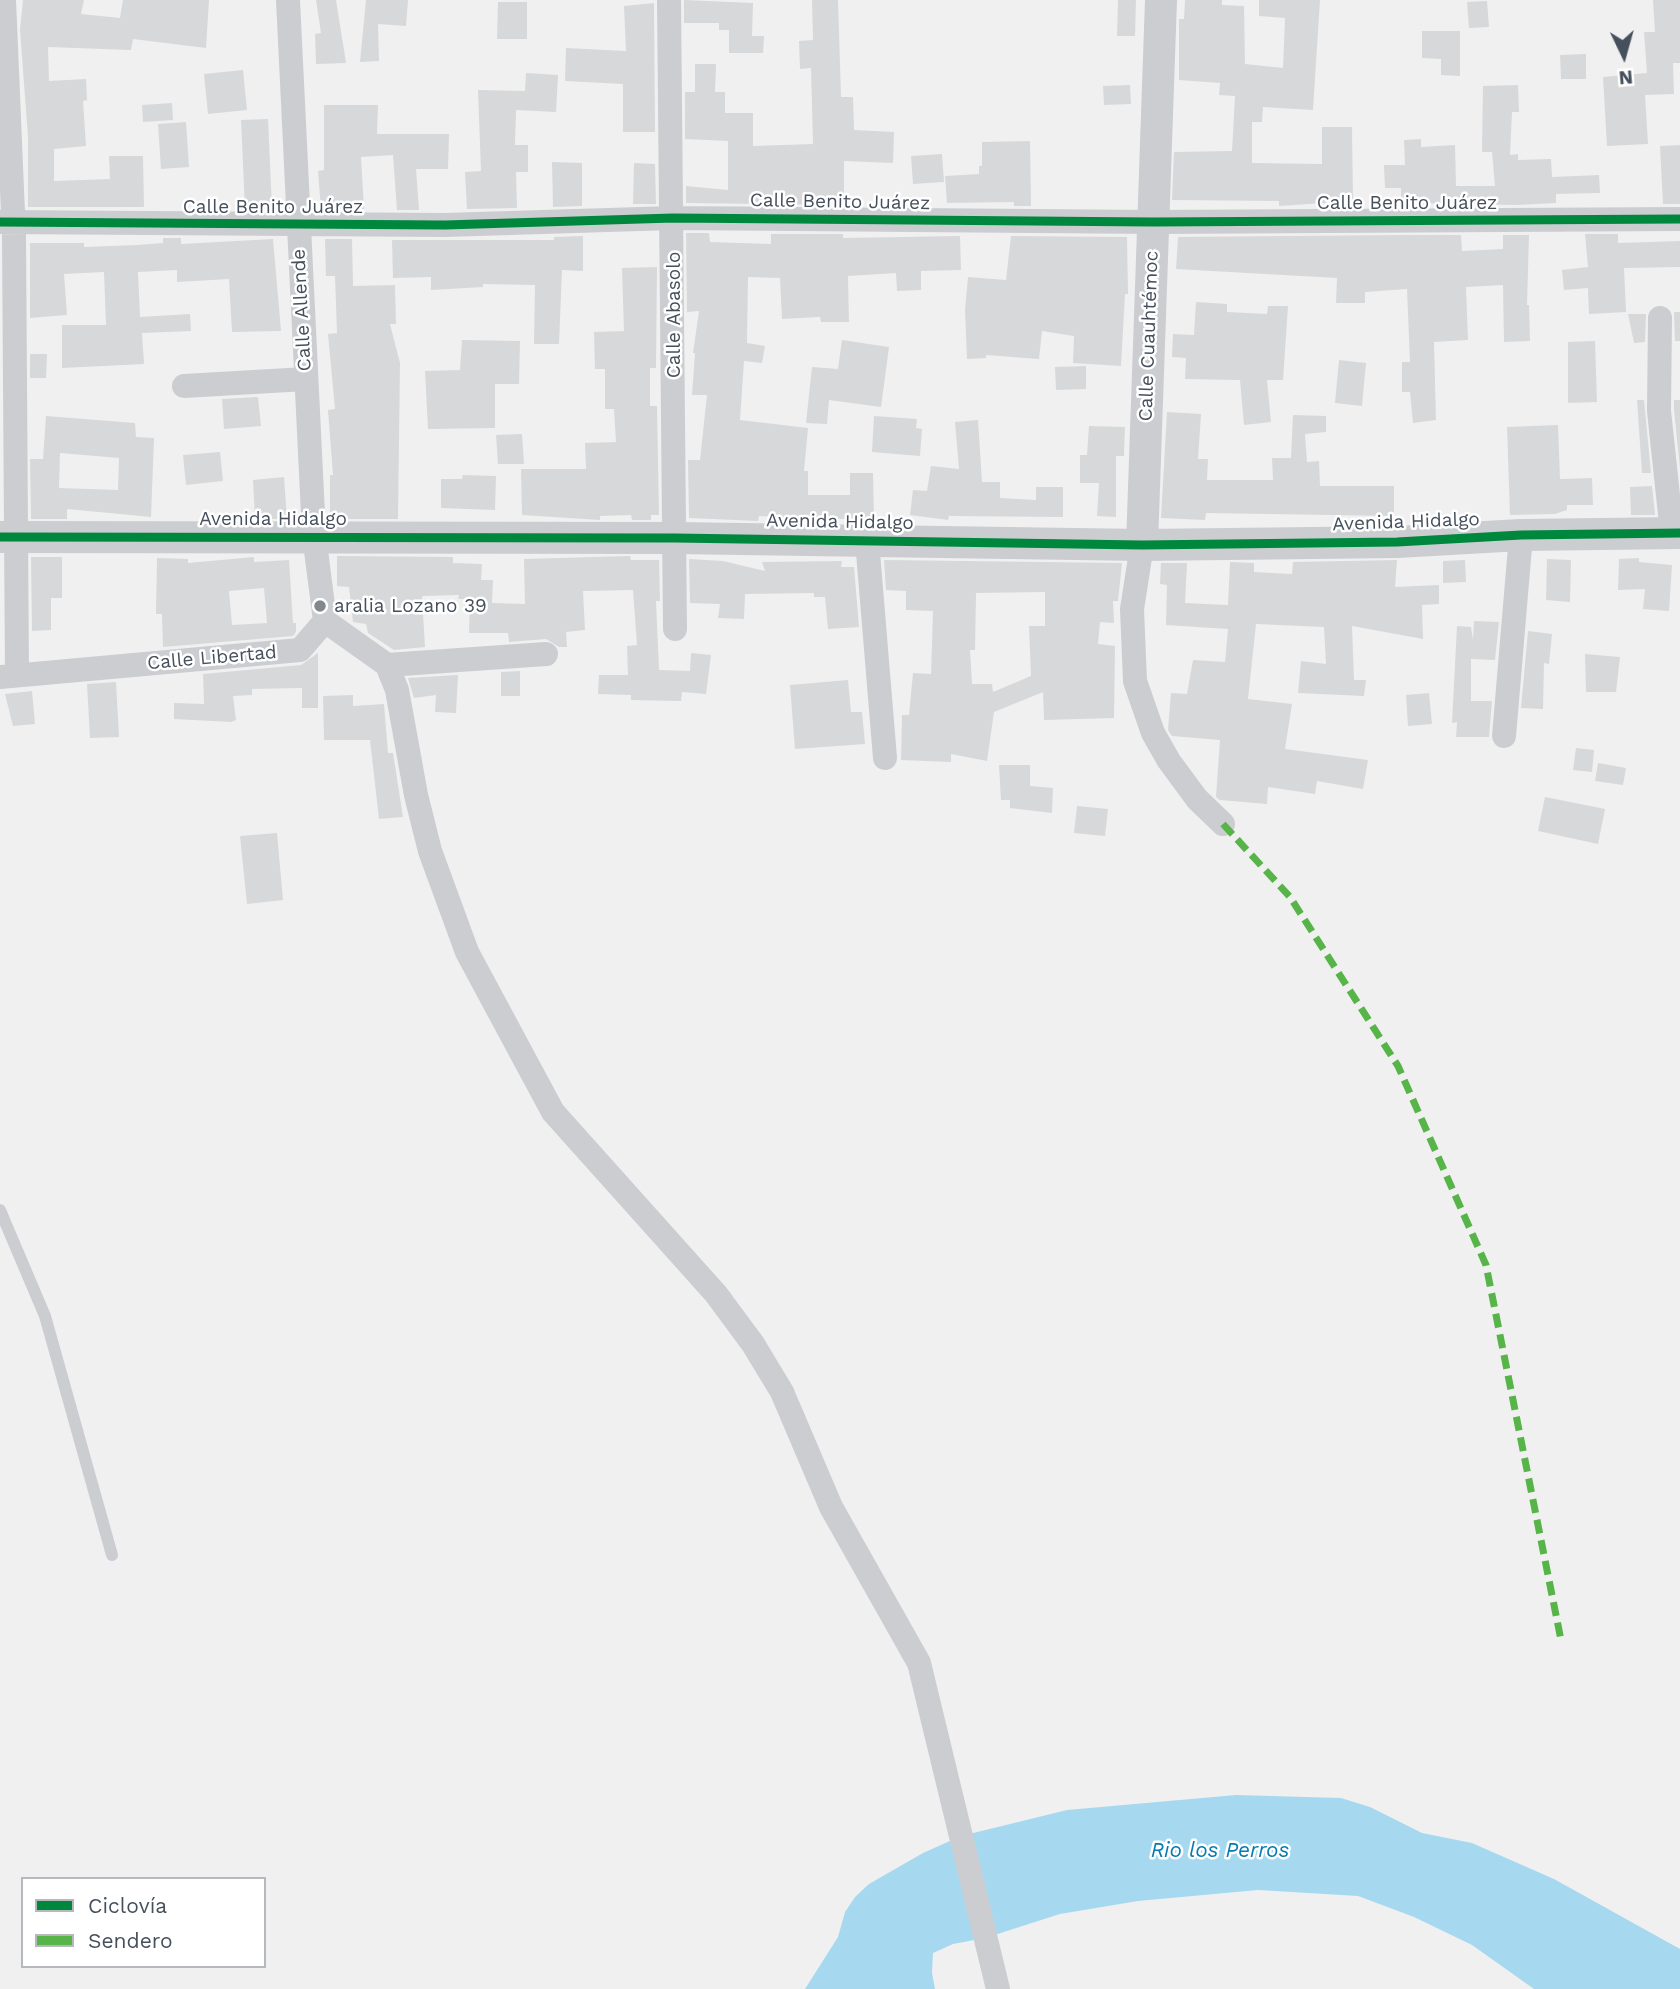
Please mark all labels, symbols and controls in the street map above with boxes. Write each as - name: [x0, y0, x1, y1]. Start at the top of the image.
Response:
- north arrow: [1589, 21, 1659, 91]
- text: N: [1618, 65, 1634, 89]
- street label: Calle Benito Juárez: [750, 189, 930, 215]
- street label: Calle Benito Juárez: [1317, 192, 1497, 214]
- street label: Calle Benito Juárez: [183, 196, 363, 218]
- street label: Calle Allende: [287, 248, 317, 372]
- street label: Calle Cuauhtémoc: [1135, 250, 1163, 422]
- street label: Calle Abasolo: [663, 252, 685, 378]
- street label: Avenida Hidalgo: [199, 508, 347, 530]
- street label: Avenida Hidalgo: [1332, 508, 1480, 536]
- street label: Avenida Hidalgo: [766, 509, 914, 535]
- place label: aralia Lozano 39: [334, 595, 487, 617]
- marker: aralia Lozano 39: [312, 598, 328, 614]
- street label: Calle Libertad: [146, 641, 278, 675]
- water label: Rio los Perros: [1151, 1838, 1289, 1864]
- legend: [21, 1877, 266, 1968]
- text: Ciclovía: [88, 1893, 167, 1918]
- text: Sendero: [88, 1928, 173, 1953]

